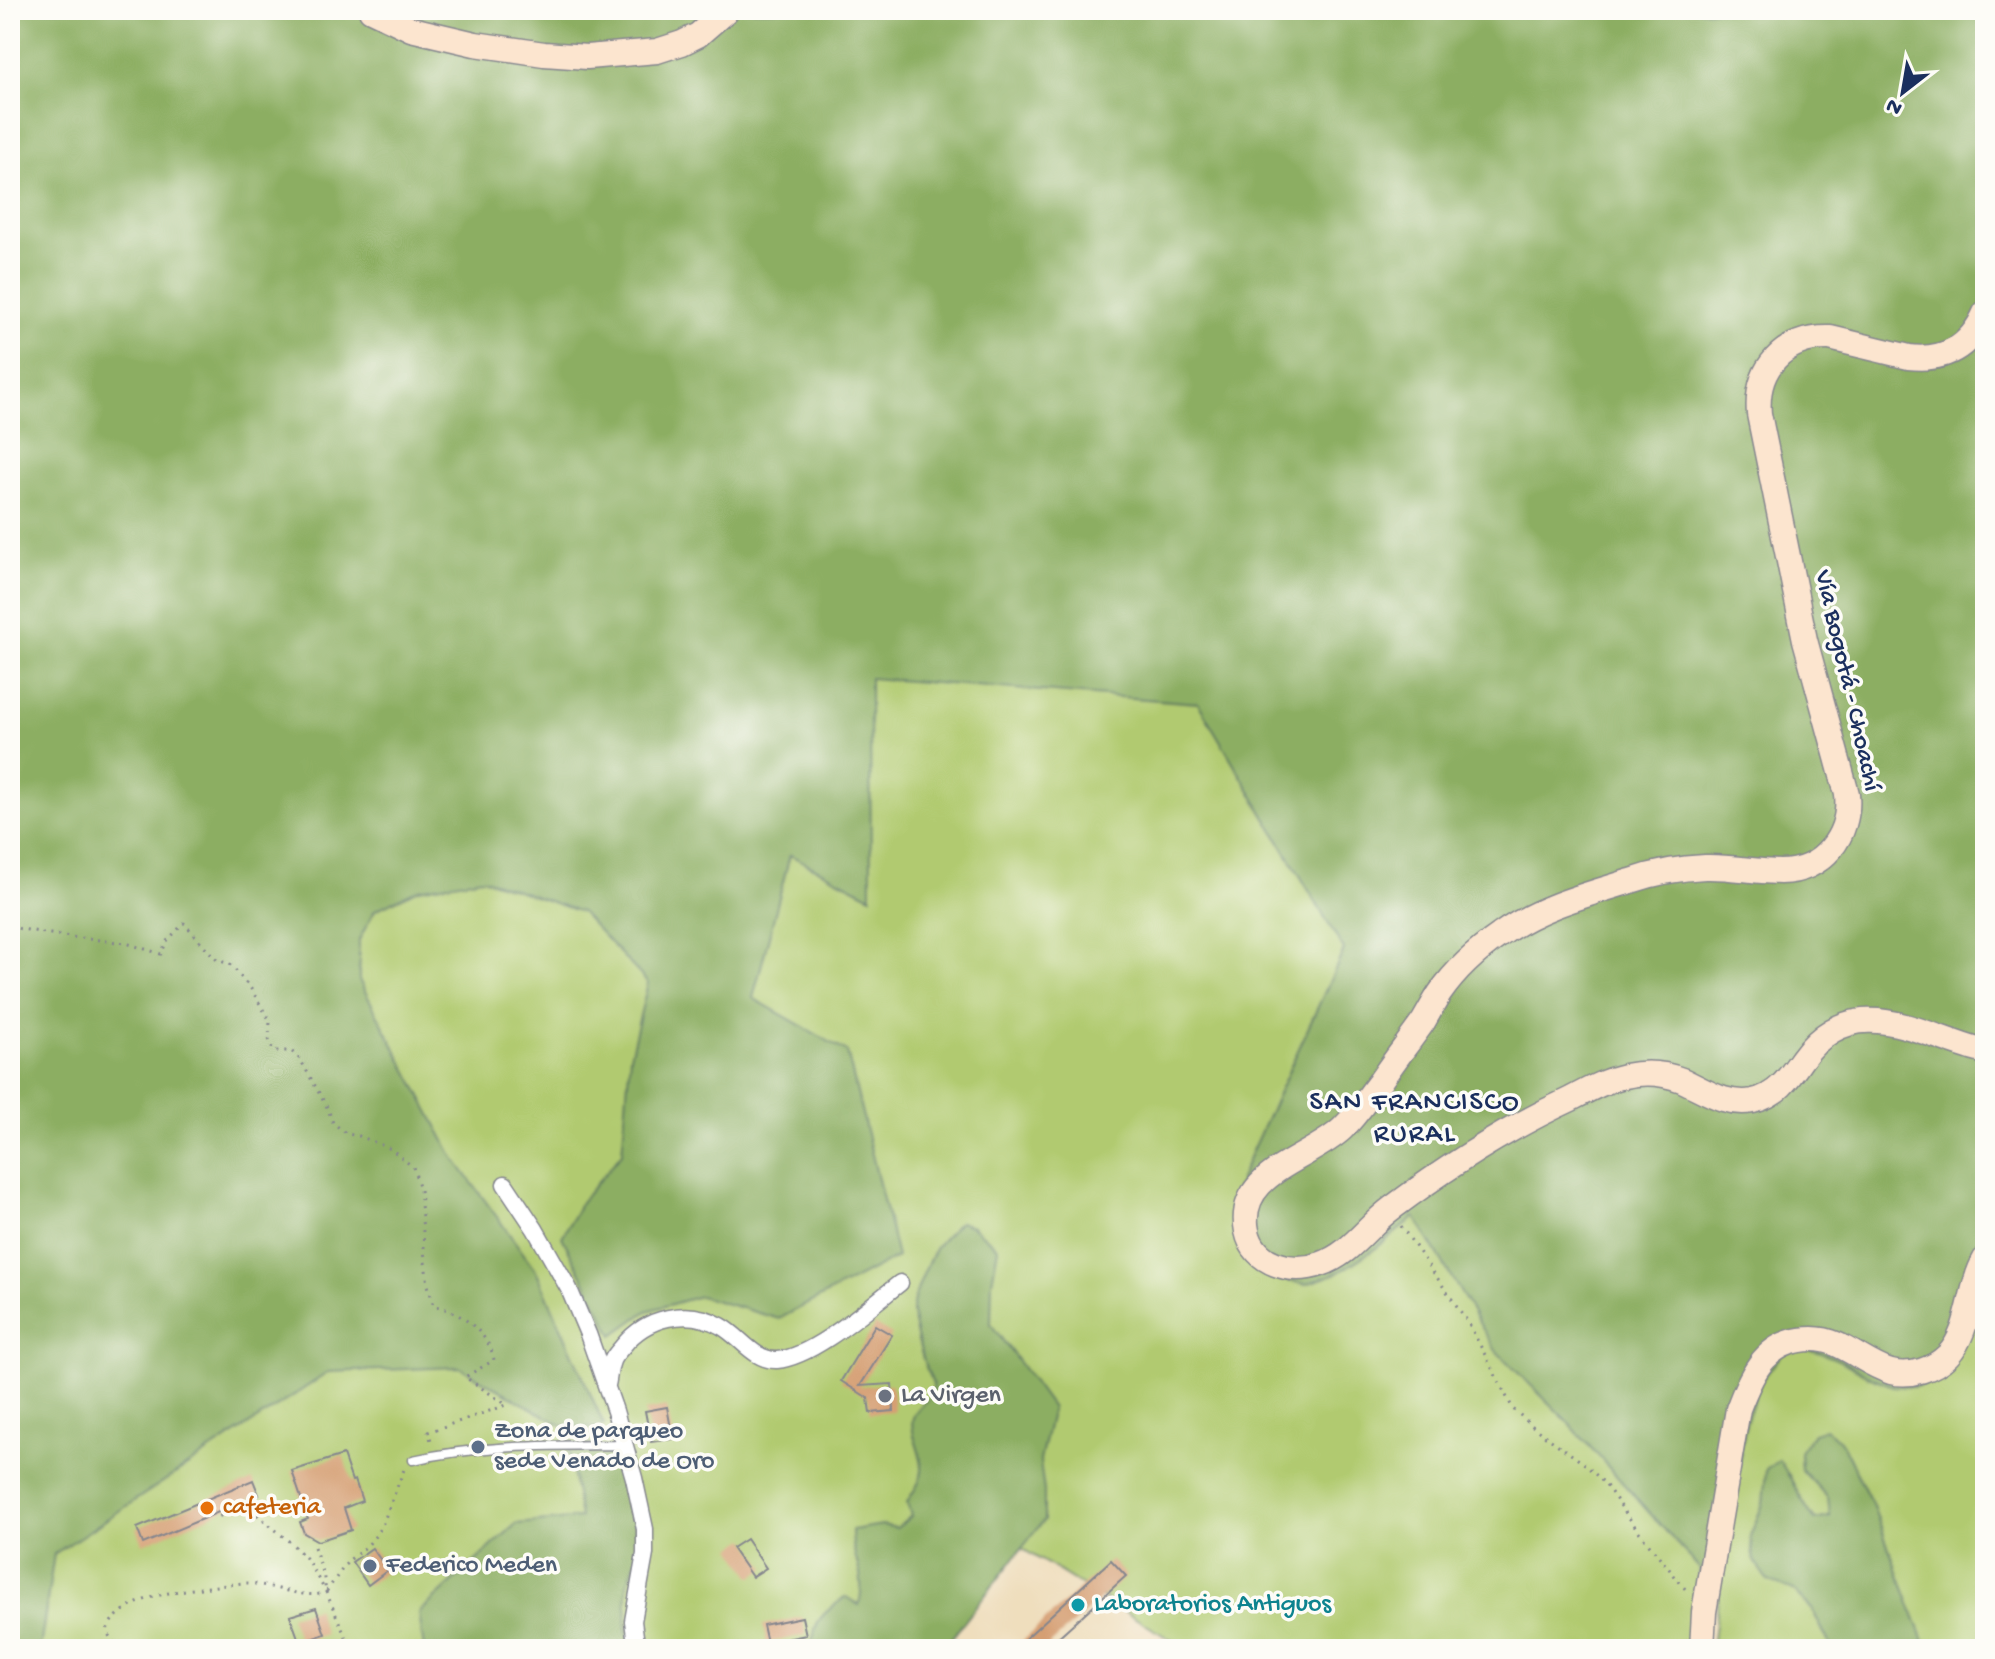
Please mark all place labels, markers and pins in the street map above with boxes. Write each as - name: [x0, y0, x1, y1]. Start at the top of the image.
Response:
- place label: La Virgen: [901, 1381, 1002, 1412]
- marker: La Virgen: [876, 1387, 894, 1405]
- place label: Zona de parqueo sede Venado de Oro: [494, 1417, 715, 1478]
- marker: Zona de parqueo sede Venado de Oro: [469, 1438, 487, 1456]
- place label: cafeteria: [223, 1493, 323, 1524]
- marker: cafeteria: [198, 1499, 216, 1517]
- place label: Federico Meden: [385, 1551, 558, 1582]
- marker: Federico Meden: [361, 1557, 379, 1575]
- place label: Laboratorios Antiguos: [1094, 1590, 1332, 1621]
- marker: Laboratorios Antiguos: [1069, 1596, 1087, 1614]

